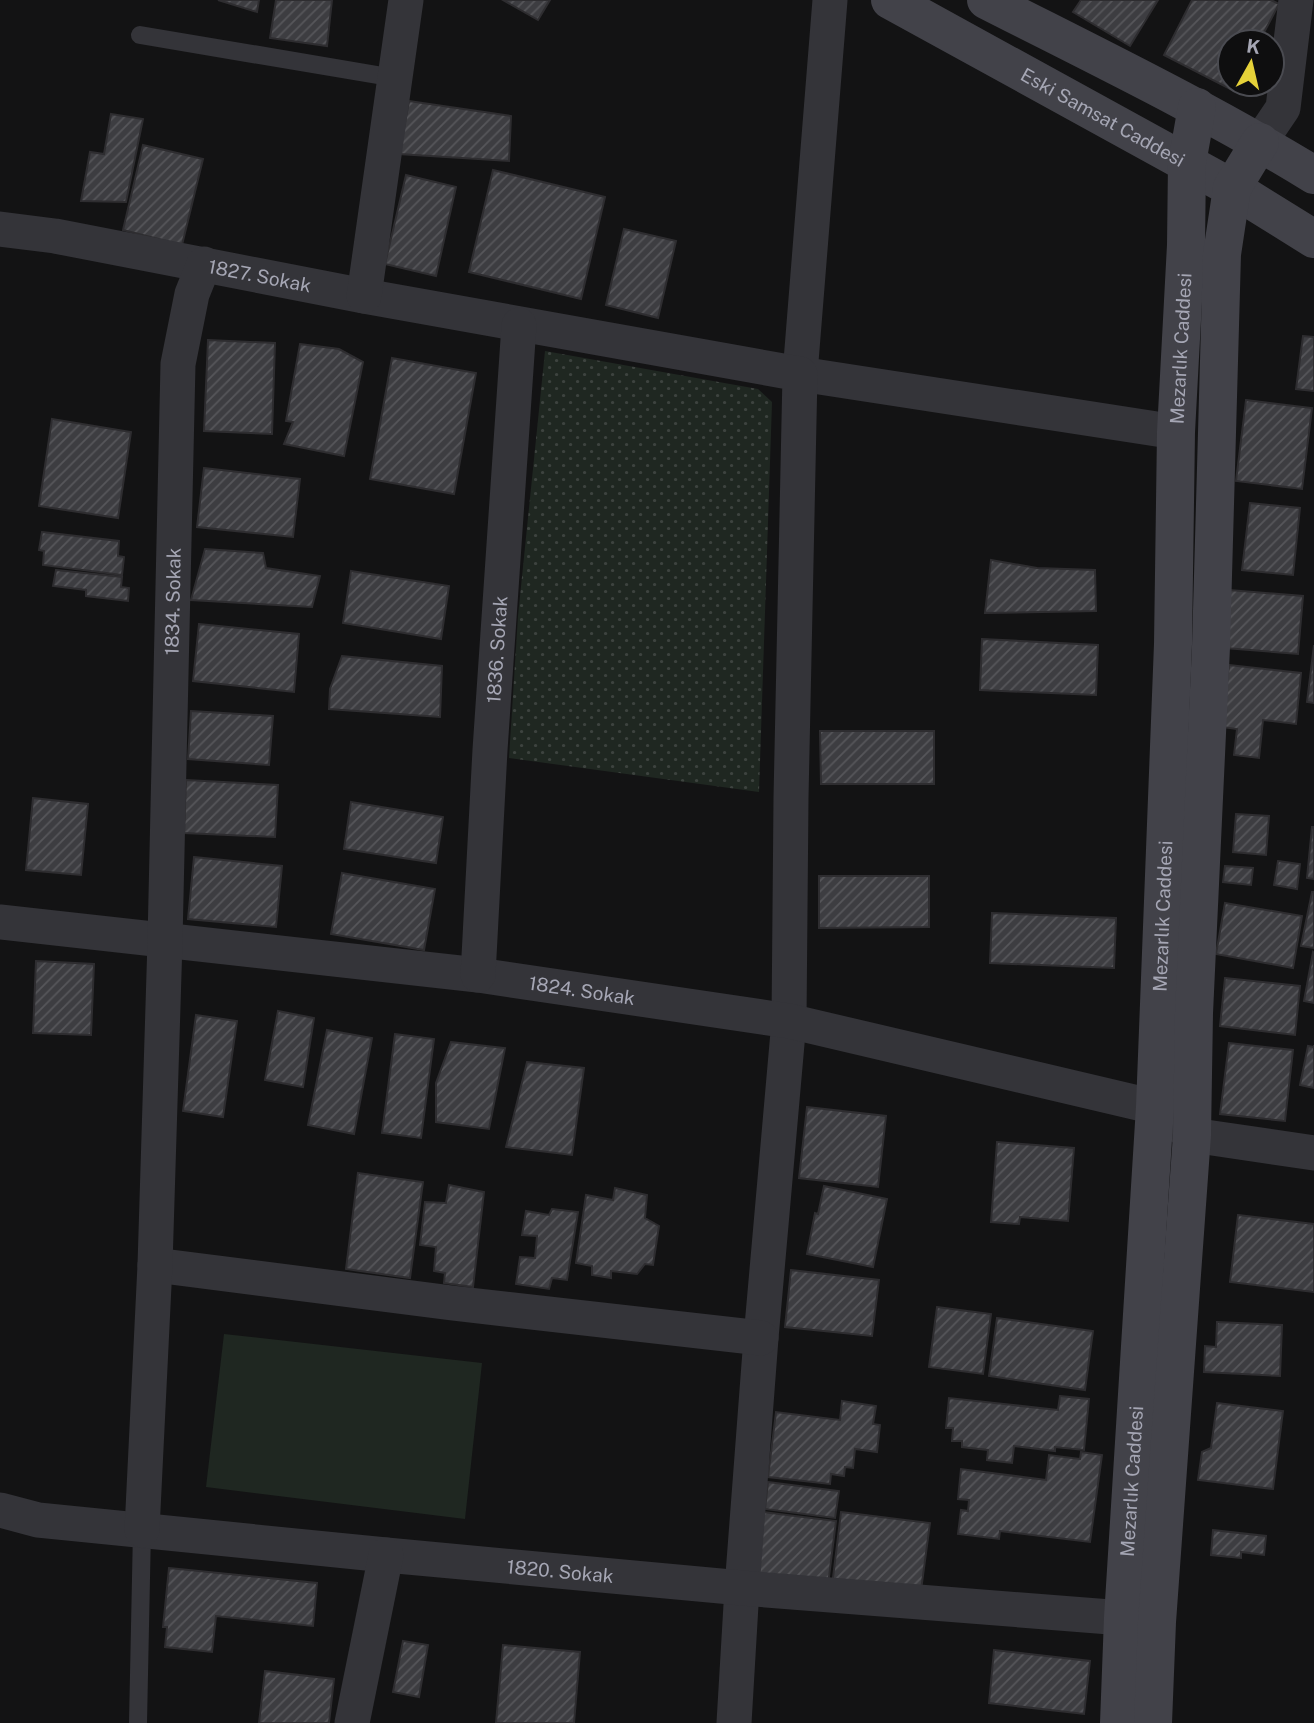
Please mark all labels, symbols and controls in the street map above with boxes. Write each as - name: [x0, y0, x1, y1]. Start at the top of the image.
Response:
- north arrow: [1216, 28, 1286, 98]
- text: K: [1245, 34, 1262, 58]
- street label: Eski Samsat Caddesi: [1017, 63, 1189, 171]
- street label: 1827. Sokak: [206, 255, 313, 297]
- street label: Mezarlık Caddesi: [1165, 272, 1195, 425]
- street label: 1834. Sokak: [160, 547, 185, 656]
- street label: 1836. Sokak: [482, 595, 512, 704]
- street label: Mezarlık Caddesi: [1148, 840, 1176, 992]
- street label: 1824. Sokak: [527, 972, 637, 1009]
- street label: Mezarlık Caddesi: [1116, 1405, 1147, 1558]
- street label: 1820. Sokak: [506, 1555, 615, 1587]

